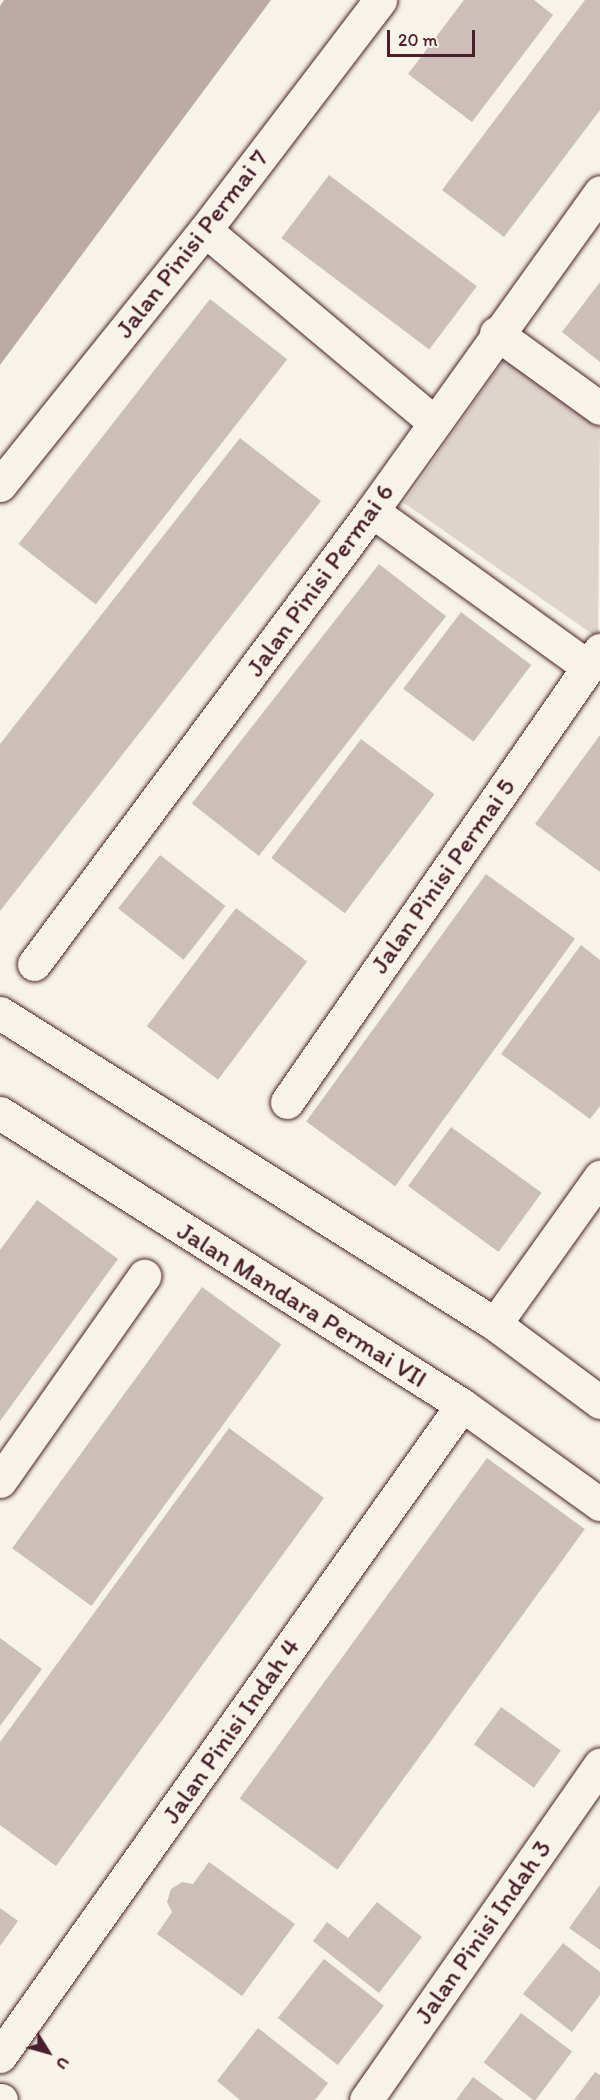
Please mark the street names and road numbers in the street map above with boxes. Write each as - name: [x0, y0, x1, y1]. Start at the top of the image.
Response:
- street label: Jalan Pinisi Permai 7: [109, 144, 275, 344]
- street label: Jalan Pinisi Permai 6: [240, 478, 400, 682]
- street label: Jalan Pinisi Permai 5: [365, 773, 521, 979]
- street label: Jalan Mandara Permai VII: [173, 1216, 431, 1394]
- street label: Jalan Pinisi Indah 4: [155, 1632, 307, 1830]
- street label: Jalan Pinisi Indah 3: [408, 1834, 558, 2030]

